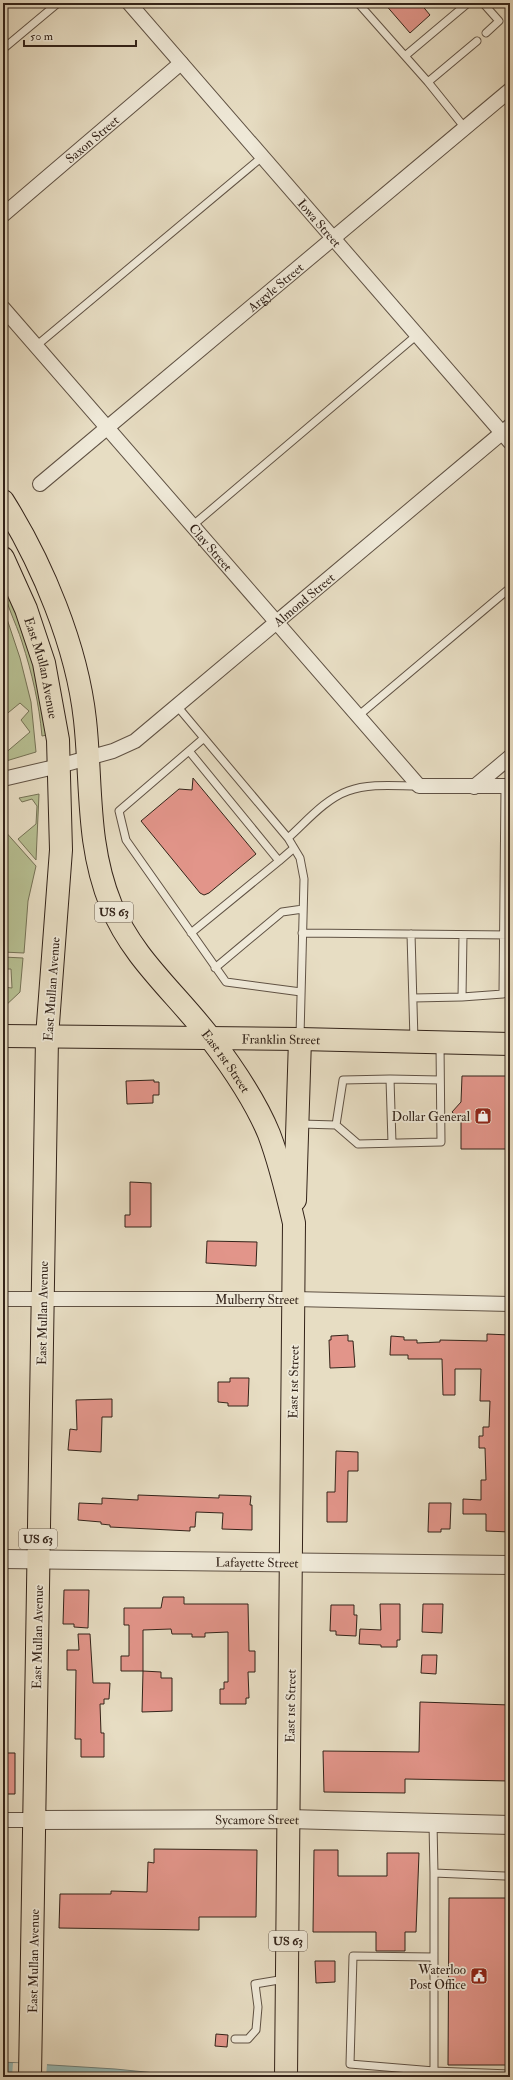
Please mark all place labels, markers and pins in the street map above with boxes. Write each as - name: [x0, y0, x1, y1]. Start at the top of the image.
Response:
- shop icon: Dollar General: [473, 1106, 493, 1126]
- place label: Dollar General: [392, 1109, 471, 1125]
- place label: Waterloo Post Office: [409, 1962, 467, 1993]
- public building icon: Waterloo Post Office: [469, 1966, 489, 1986]

